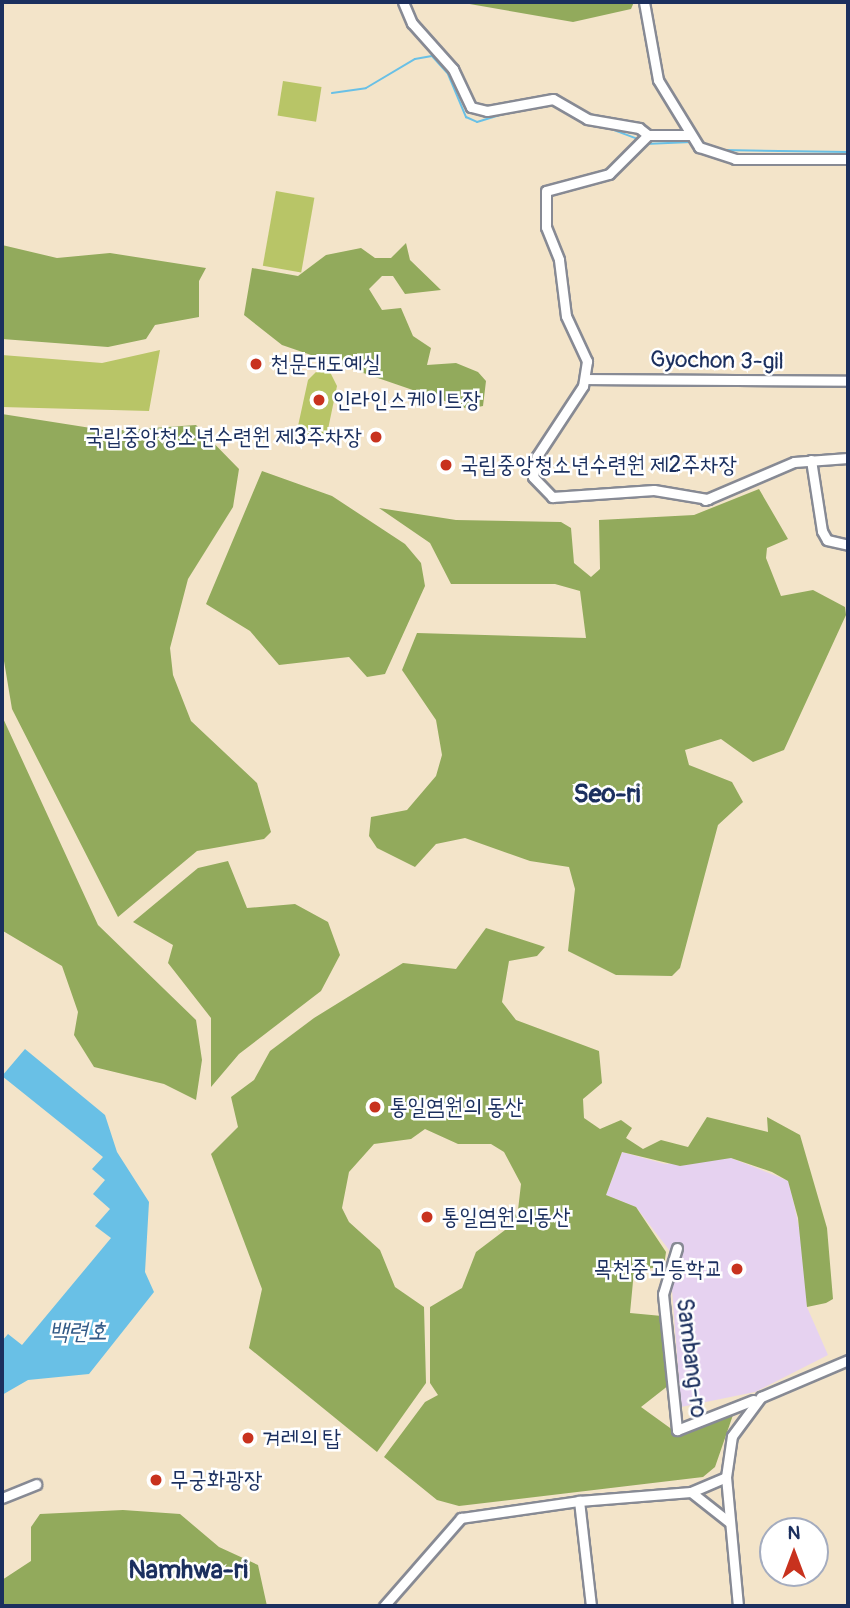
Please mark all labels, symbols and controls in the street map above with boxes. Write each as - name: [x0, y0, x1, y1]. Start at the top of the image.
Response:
- street label: Gyochon 3-gil: [650, 346, 784, 376]
- place label: 천문대도예실: [270, 350, 381, 378]
- marker: 천문대도예실: [248, 356, 264, 372]
- place label: 인라인스케이트장: [333, 386, 481, 414]
- marker: 인라인스케이트장: [311, 392, 327, 408]
- place label: 국립중앙청소년수련원 제3주차장: [85, 423, 362, 451]
- marker: 국립중앙청소년수련원 제3주차장: [368, 429, 384, 445]
- place label: 국립중앙청소년수련원 제2주차장: [460, 451, 737, 479]
- marker: 국립중앙청소년수련원 제2주차장: [438, 457, 454, 473]
- district label: Seo-ri: [574, 779, 640, 811]
- place label: 통일염원의 동산: [389, 1093, 524, 1121]
- marker: 통일염원의 동산: [367, 1099, 383, 1115]
- place label: 통일염원의동산: [441, 1203, 571, 1231]
- marker: 통일염원의동산: [419, 1209, 435, 1225]
- place label: 목천중고등학교: [593, 1255, 723, 1283]
- marker: 목천중고등학교: [729, 1261, 745, 1277]
- street label: Sambang-ro: [670, 1297, 712, 1419]
- water label: 백련호: [49, 1318, 107, 1346]
- place label: 겨레의 탑: [262, 1424, 341, 1452]
- marker: 겨레의 탑: [240, 1430, 256, 1446]
- place label: 무궁화광장: [170, 1466, 263, 1494]
- marker: 무궁화광장: [148, 1472, 164, 1488]
- north arrow: [759, 1517, 829, 1587]
- text: N: [788, 1521, 800, 1545]
- district label: Namhwa-ri: [128, 1555, 248, 1587]

